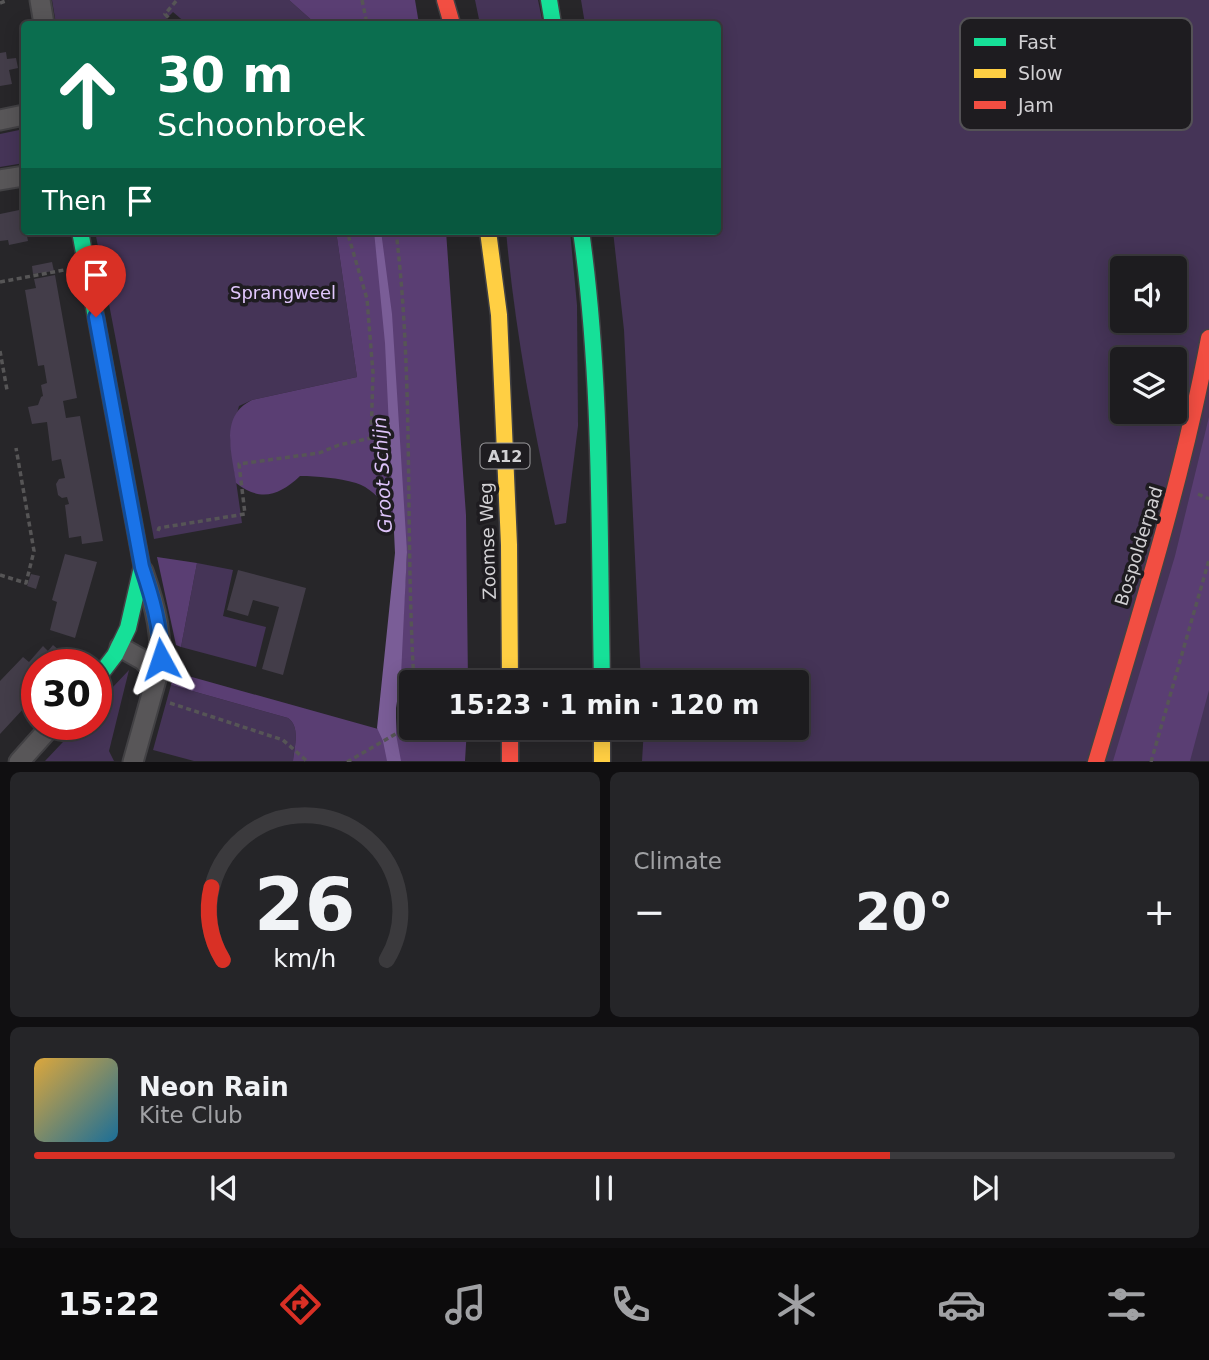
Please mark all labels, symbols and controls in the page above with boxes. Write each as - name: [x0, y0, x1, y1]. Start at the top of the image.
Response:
- legend: [960, 18, 1192, 130]
- text: Fast: [1018, 31, 1056, 53]
- text: 30 m: [157, 47, 293, 104]
- icon: ahead: [42, 49, 133, 140]
- text: Slow: [1018, 62, 1063, 84]
- text: Jam: [1017, 94, 1054, 116]
- text: Schoonbroek: [157, 106, 365, 144]
- icon: arrive: [121, 182, 159, 220]
- text: Then: [42, 186, 107, 216]
- pin: [66, 245, 126, 317]
- icon: arrive: [77, 256, 115, 294]
- map controls: [1110, 256, 1187, 424]
- button: sound: [1110, 256, 1187, 333]
- park label: Sprangweel: [230, 282, 336, 303]
- button: layers: [1110, 347, 1187, 424]
- water label: Groot Schijn: [368, 416, 396, 534]
- road number: A12: [480, 444, 530, 468]
- street label: Zoomse Weg: [475, 482, 500, 600]
- street label: Bospolderpad: [1110, 484, 1167, 608]
- position arrow: [124, 622, 198, 696]
- speed limit sign: 30: [21, 649, 112, 740]
- text: 15:23 · 1 min · 120 m: [449, 690, 759, 720]
- text: Climate: [634, 848, 722, 874]
- text: 26: [254, 863, 355, 948]
- text: 20°: [855, 882, 953, 942]
- text: −: [634, 890, 665, 934]
- text: +: [1143, 890, 1175, 934]
- text: km/h: [273, 944, 336, 973]
- text: Neon Rain: [139, 1072, 289, 1102]
- text: Kite Club: [139, 1102, 243, 1128]
- icon: previous: [205, 1169, 243, 1207]
- icon: pause: [585, 1169, 623, 1207]
- icon: next: [966, 1169, 1004, 1207]
- icon: directions: [276, 1280, 325, 1329]
- icon: music: [441, 1280, 490, 1329]
- icon: phone: [606, 1280, 655, 1329]
- icon: climate: [772, 1280, 821, 1329]
- icon: car: [937, 1280, 986, 1329]
- icon: filters: [1102, 1280, 1151, 1329]
- text: 15:22: [58, 1285, 160, 1323]

